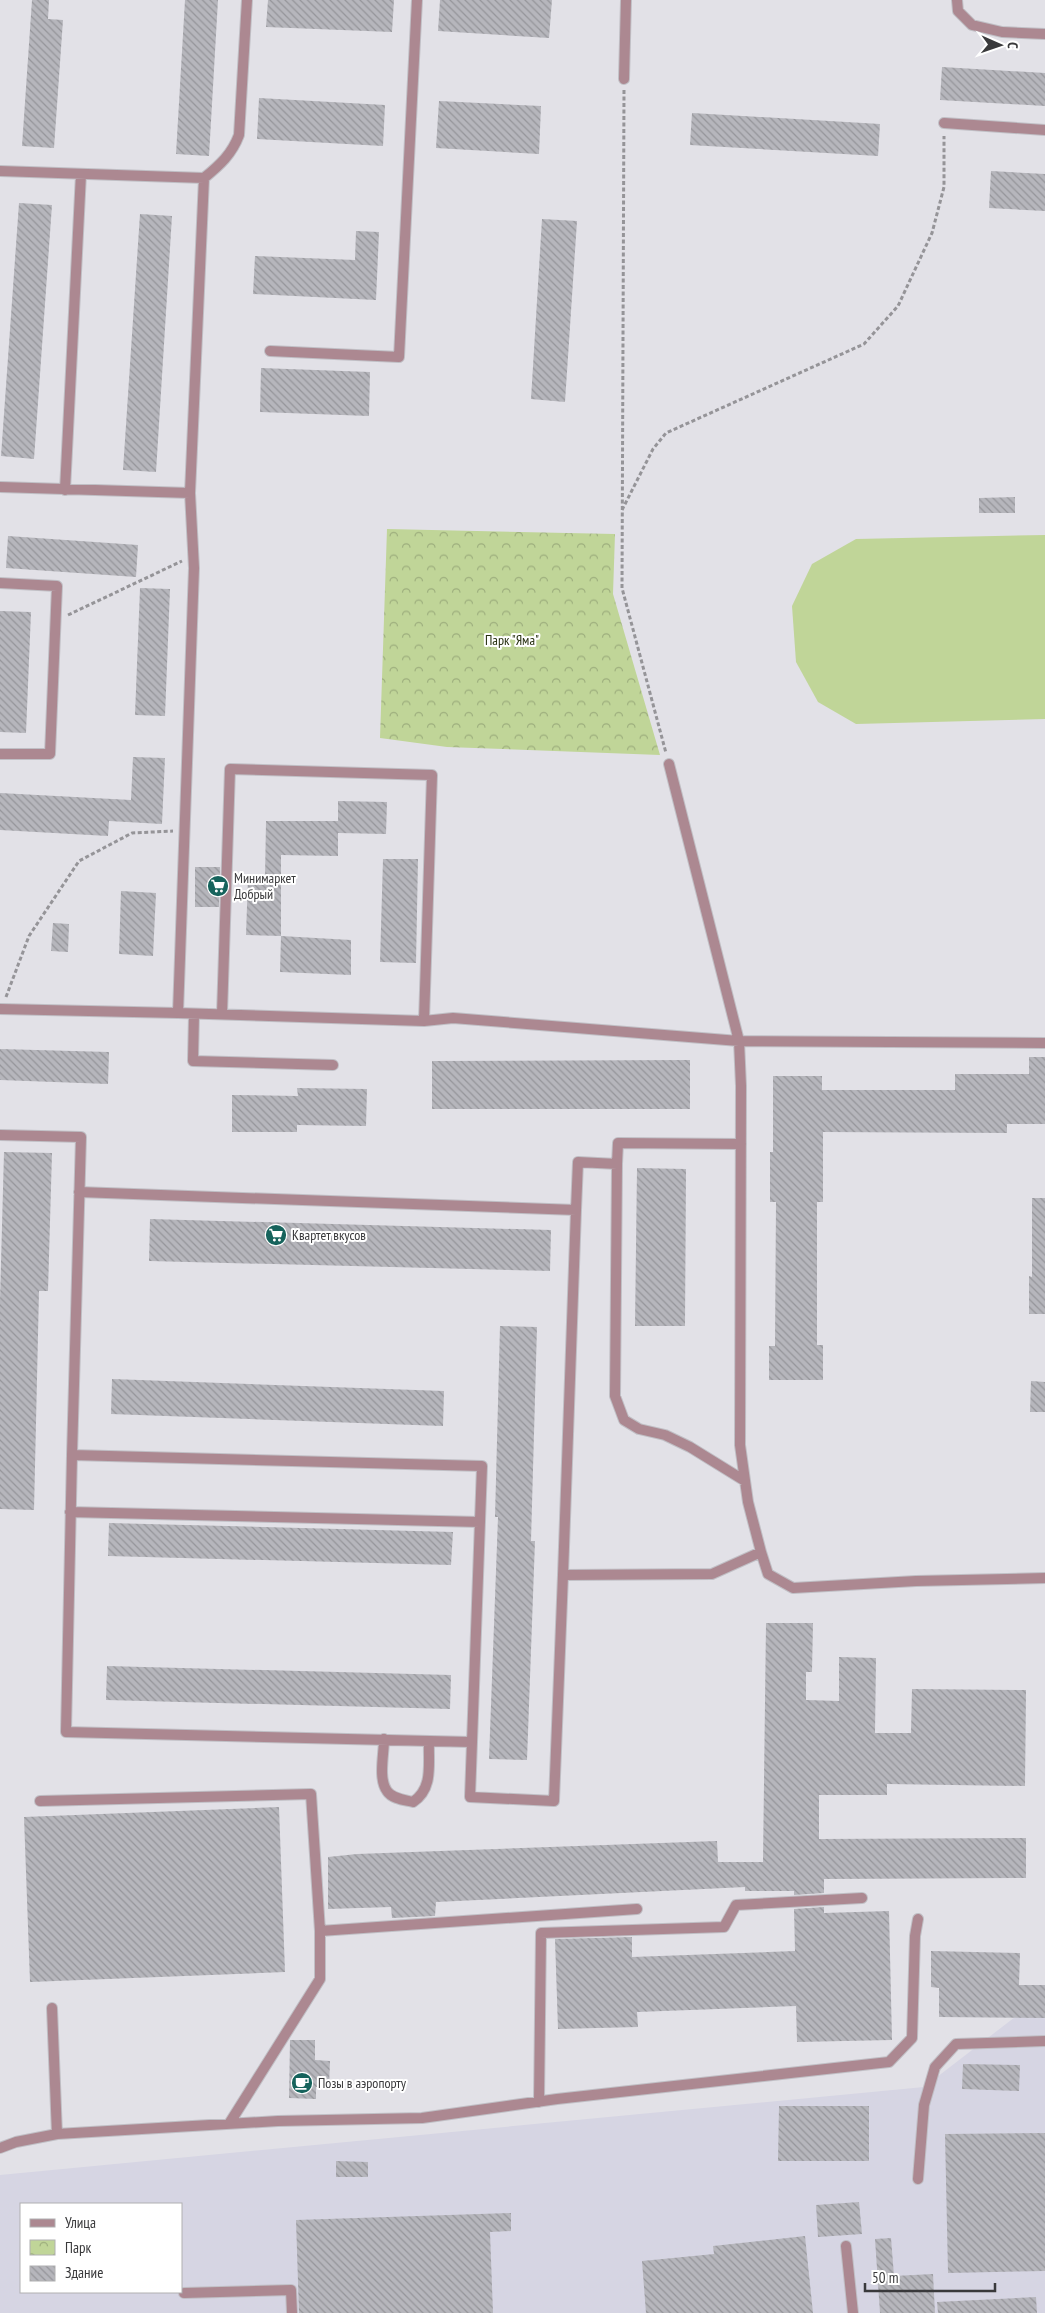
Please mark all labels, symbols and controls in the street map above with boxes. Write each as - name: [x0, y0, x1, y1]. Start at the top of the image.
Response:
- north arrow: [975, 20, 1025, 70]
- text: С: [1004, 42, 1022, 50]
- park label: Парк "Яма": [485, 631, 539, 649]
- place label: Минимаркет Добрый: [234, 869, 296, 903]
- supermarket icon: Минимаркет Добрый: [206, 874, 230, 898]
- supermarket icon: Квартет вкусов: [264, 1223, 288, 1247]
- place label: Квартет вкусов: [292, 1226, 366, 1244]
- cafe icon: Позы в аэропорту: [290, 2071, 314, 2095]
- place label: Позы в аэропорту: [318, 2074, 407, 2092]
- legend: [20, 2203, 182, 2293]
- text: Улица: [65, 2213, 96, 2232]
- text: Парк: [65, 2238, 91, 2257]
- scale bar: [865, 2260, 995, 2292]
- text: Здание: [65, 2263, 103, 2282]
- text: 50 m: [872, 2268, 898, 2287]

